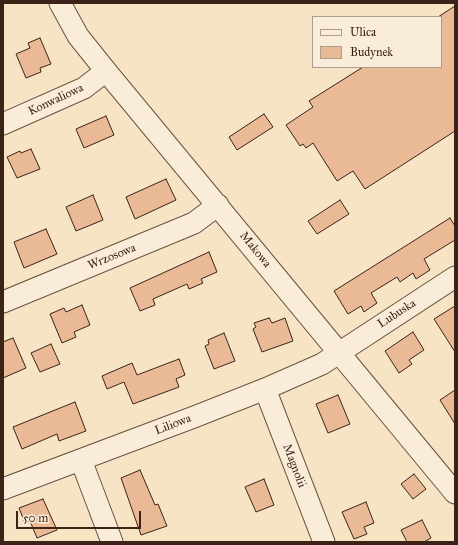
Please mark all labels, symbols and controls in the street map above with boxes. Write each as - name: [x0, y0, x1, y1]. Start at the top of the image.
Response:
- legend: [312, 16, 442, 68]
- text: Ulica: [350, 25, 376, 39]
- text: Budynek: [350, 45, 393, 59]
- street label: Konwaliowa: [26, 81, 86, 119]
- street label: Makowa: [236, 229, 274, 271]
- street label: Wrzosowa: [86, 241, 138, 273]
- street label: Lubuska: [375, 296, 419, 332]
- street label: Liliowa: [153, 412, 193, 438]
- street label: Magnolii: [279, 442, 309, 490]
- scale bar: [18, 503, 143, 529]
- text: 50 m: [23, 511, 48, 525]

